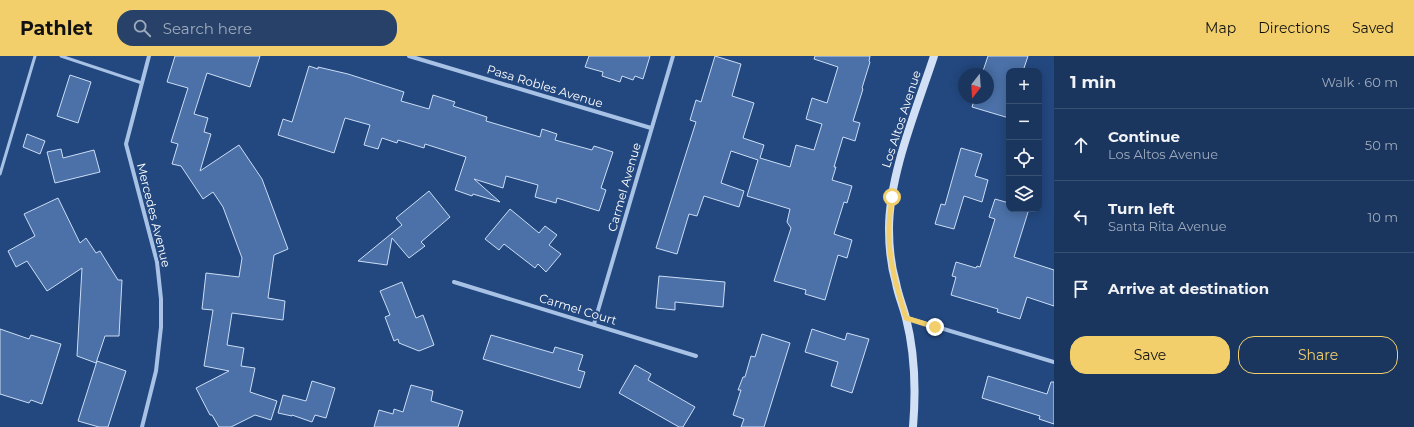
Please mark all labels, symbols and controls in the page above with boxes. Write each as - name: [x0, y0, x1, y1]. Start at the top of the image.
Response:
- search box: [117, 10, 397, 46]
- text: Pathlet: [20, 17, 93, 40]
- icon: search: [131, 17, 153, 39]
- text: Search here: [163, 19, 252, 38]
- text: Map: [1205, 19, 1236, 37]
- text: Directions: [1258, 19, 1330, 37]
- text: Saved: [1352, 19, 1394, 37]
- street label: Pasa Robles Avenue: [485, 61, 605, 111]
- street label: Los Altos Avenue: [878, 68, 924, 170]
- north arrow: [958, 68, 994, 104]
- map controls: [1006, 68, 1042, 212]
- button: +: [1006, 68, 1042, 104]
- text: 1 min: [1070, 72, 1116, 92]
- text: Walk · 60 m: [1322, 74, 1398, 90]
- button: −: [1006, 104, 1042, 140]
- text: Continue: [1108, 127, 1180, 146]
- icon: ahead: [1070, 134, 1092, 156]
- text: 50 m: [1365, 137, 1398, 153]
- button: locate: [1006, 140, 1042, 176]
- street label: Carmel Avenue: [604, 141, 644, 233]
- text: Los Altos Avenue: [1108, 146, 1218, 162]
- street label: Mercedes Avenue: [134, 161, 174, 269]
- button: layers: [1006, 176, 1042, 212]
- route start: [883, 188, 901, 206]
- text: Turn left: [1108, 199, 1175, 218]
- icon: left: [1070, 206, 1092, 228]
- text: 10 m: [1368, 209, 1398, 225]
- text: Santa Rita Avenue: [1108, 218, 1227, 234]
- icon: arrive: [1070, 278, 1092, 300]
- text: Arrive at destination: [1108, 279, 1269, 298]
- street label: Carmel Court: [537, 290, 619, 328]
- route end: [926, 318, 944, 336]
- button: Save: [1070, 336, 1230, 374]
- button: Share: [1238, 336, 1398, 374]

